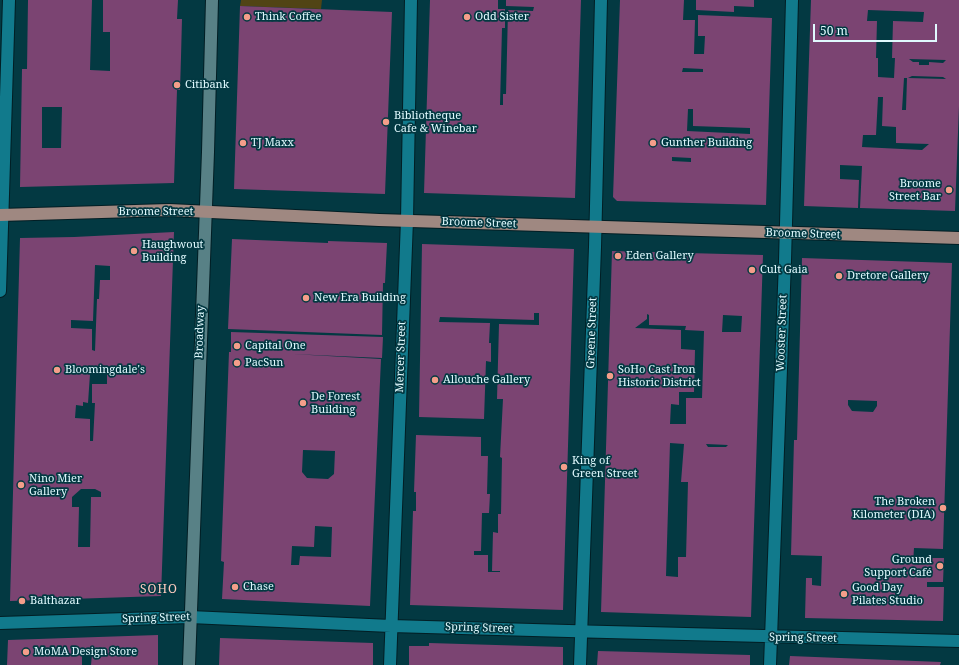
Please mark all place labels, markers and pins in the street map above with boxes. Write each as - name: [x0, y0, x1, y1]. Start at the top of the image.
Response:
- place label: Think Coffee: [255, 10, 321, 24]
- place label: Odd Sister: [475, 10, 529, 24]
- marker: Think Coffee: [242, 12, 252, 22]
- marker: Odd Sister: [462, 12, 472, 22]
- place label: Citibank: [185, 78, 229, 92]
- marker: Citibank: [172, 80, 182, 90]
- place label: Bibliotheque Cafe & Winebar: [394, 109, 477, 135]
- marker: Bibliotheque Cafe & Winebar: [381, 117, 391, 127]
- place label: TJ Maxx: [251, 136, 294, 150]
- place label: Gunther Building: [661, 136, 752, 150]
- marker: TJ Maxx: [238, 138, 248, 148]
- marker: Gunther Building: [648, 138, 658, 148]
- place label: Broome Street Bar: [889, 177, 941, 203]
- marker: Broome Street Bar: [944, 185, 954, 195]
- place label: Haughwout Building: [142, 238, 203, 264]
- marker: Haughwout Building: [129, 246, 139, 256]
- place label: Eden Gallery: [626, 249, 694, 263]
- marker: Eden Gallery: [613, 251, 623, 261]
- place label: Cult Gaia: [760, 263, 808, 277]
- marker: Cult Gaia: [747, 265, 757, 275]
- place label: Dretore Gallery: [847, 269, 928, 283]
- marker: Dretore Gallery: [834, 271, 844, 281]
- place label: New Era Building: [314, 291, 406, 305]
- marker: New Era Building: [301, 293, 311, 303]
- place label: Capital One: [245, 339, 306, 353]
- marker: Capital One: [232, 341, 242, 351]
- place label: PacSun: [245, 356, 283, 370]
- marker: PacSun: [232, 358, 242, 368]
- place label: Bloomingdale's: [65, 363, 145, 377]
- place label: SoHo Cast Iron Historic District: [618, 363, 701, 389]
- marker: Bloomingdale's: [52, 365, 62, 375]
- marker: SoHo Cast Iron Historic District: [605, 371, 615, 381]
- place label: Allouche Gallery: [443, 373, 530, 387]
- marker: Allouche Gallery: [430, 375, 440, 385]
- place label: De Forest Building: [311, 390, 360, 416]
- marker: De Forest Building: [298, 398, 308, 408]
- place label: King of Green Street: [572, 454, 637, 480]
- marker: King of Green Street: [559, 462, 569, 472]
- place label: Nino Mier Gallery: [29, 472, 82, 498]
- marker: Nino Mier Gallery: [16, 480, 26, 490]
- place label: The Broken Kilometer (DIA): [853, 495, 935, 521]
- marker: The Broken Kilometer (DIA): [938, 503, 948, 513]
- place label: Ground Support Café: [864, 553, 932, 579]
- marker: Ground Support Café: [935, 561, 945, 571]
- place label: Chase: [243, 580, 274, 594]
- place label: Good Day Pilates Studio: [852, 581, 923, 607]
- marker: Chase: [230, 582, 240, 592]
- marker: Good Day Pilates Studio: [839, 589, 849, 599]
- place label: Balthazar: [30, 594, 81, 608]
- marker: Balthazar: [17, 596, 27, 606]
- place label: MoMA Design Store: [34, 645, 137, 659]
- marker: MoMA Design Store: [21, 647, 31, 657]

